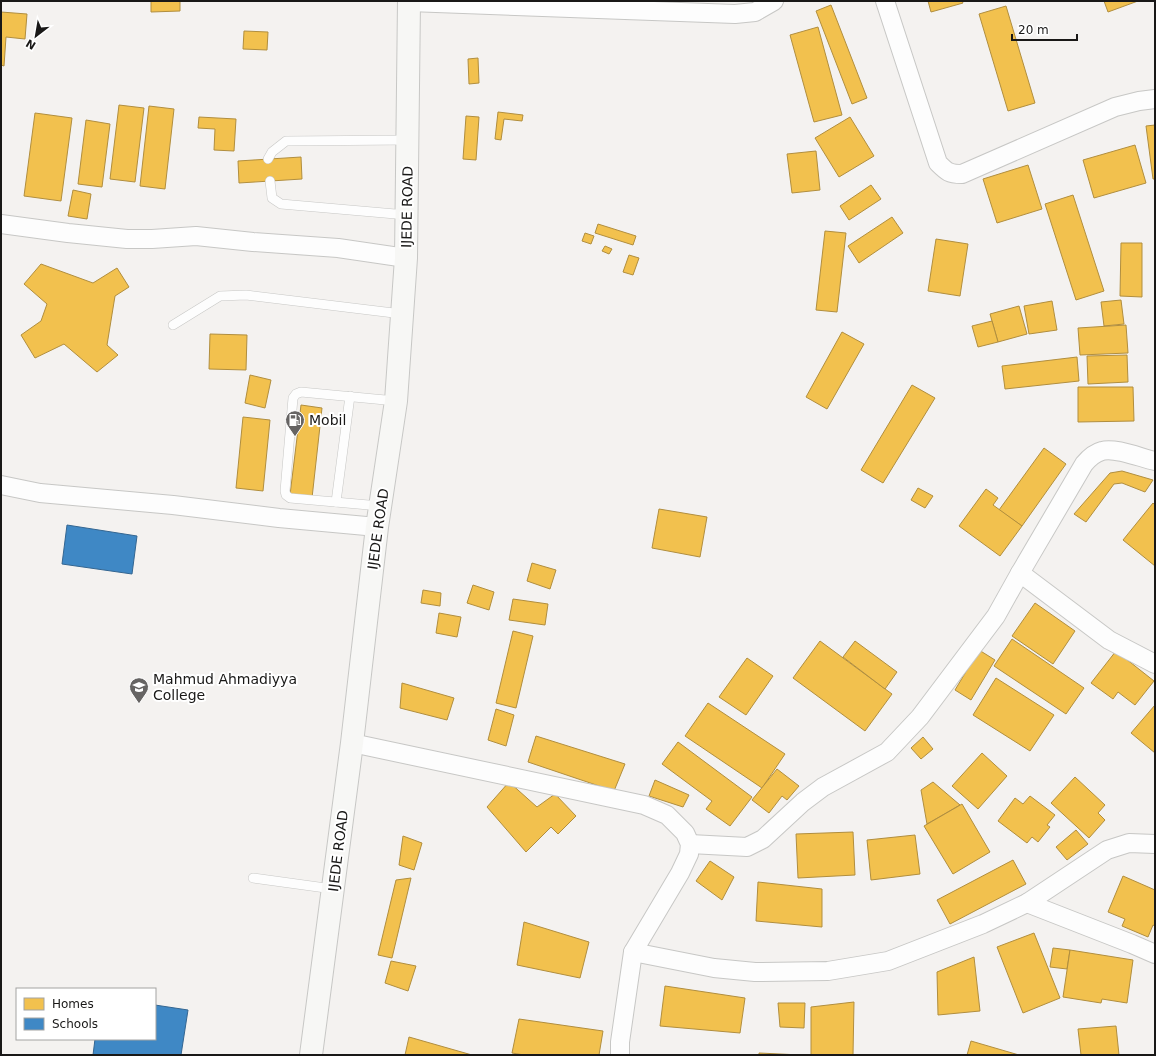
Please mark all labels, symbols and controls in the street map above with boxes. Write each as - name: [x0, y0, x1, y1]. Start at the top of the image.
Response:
- north arrow: [16, 16, 56, 56]
- scale bar: [1012, 16, 1077, 42]
- text: 20 m: [1018, 23, 1049, 37]
- text: N: [24, 36, 38, 52]
- street label: IJEDE ROAD: [398, 166, 416, 248]
- fuel station icon: Mobil: [284, 409, 306, 437]
- place label: Mobil: [309, 412, 346, 428]
- street label: IJEDE ROAD: [364, 487, 392, 571]
- place label: Mahmud Ahmadiyya College: [153, 671, 297, 703]
- school or university icon: Mahmud Ahmadiyya College: [128, 676, 150, 704]
- street label: IJEDE ROAD: [325, 809, 351, 893]
- legend: [16, 988, 156, 1040]
- text: Homes: [52, 997, 94, 1011]
- text: Schools: [52, 1017, 98, 1031]

